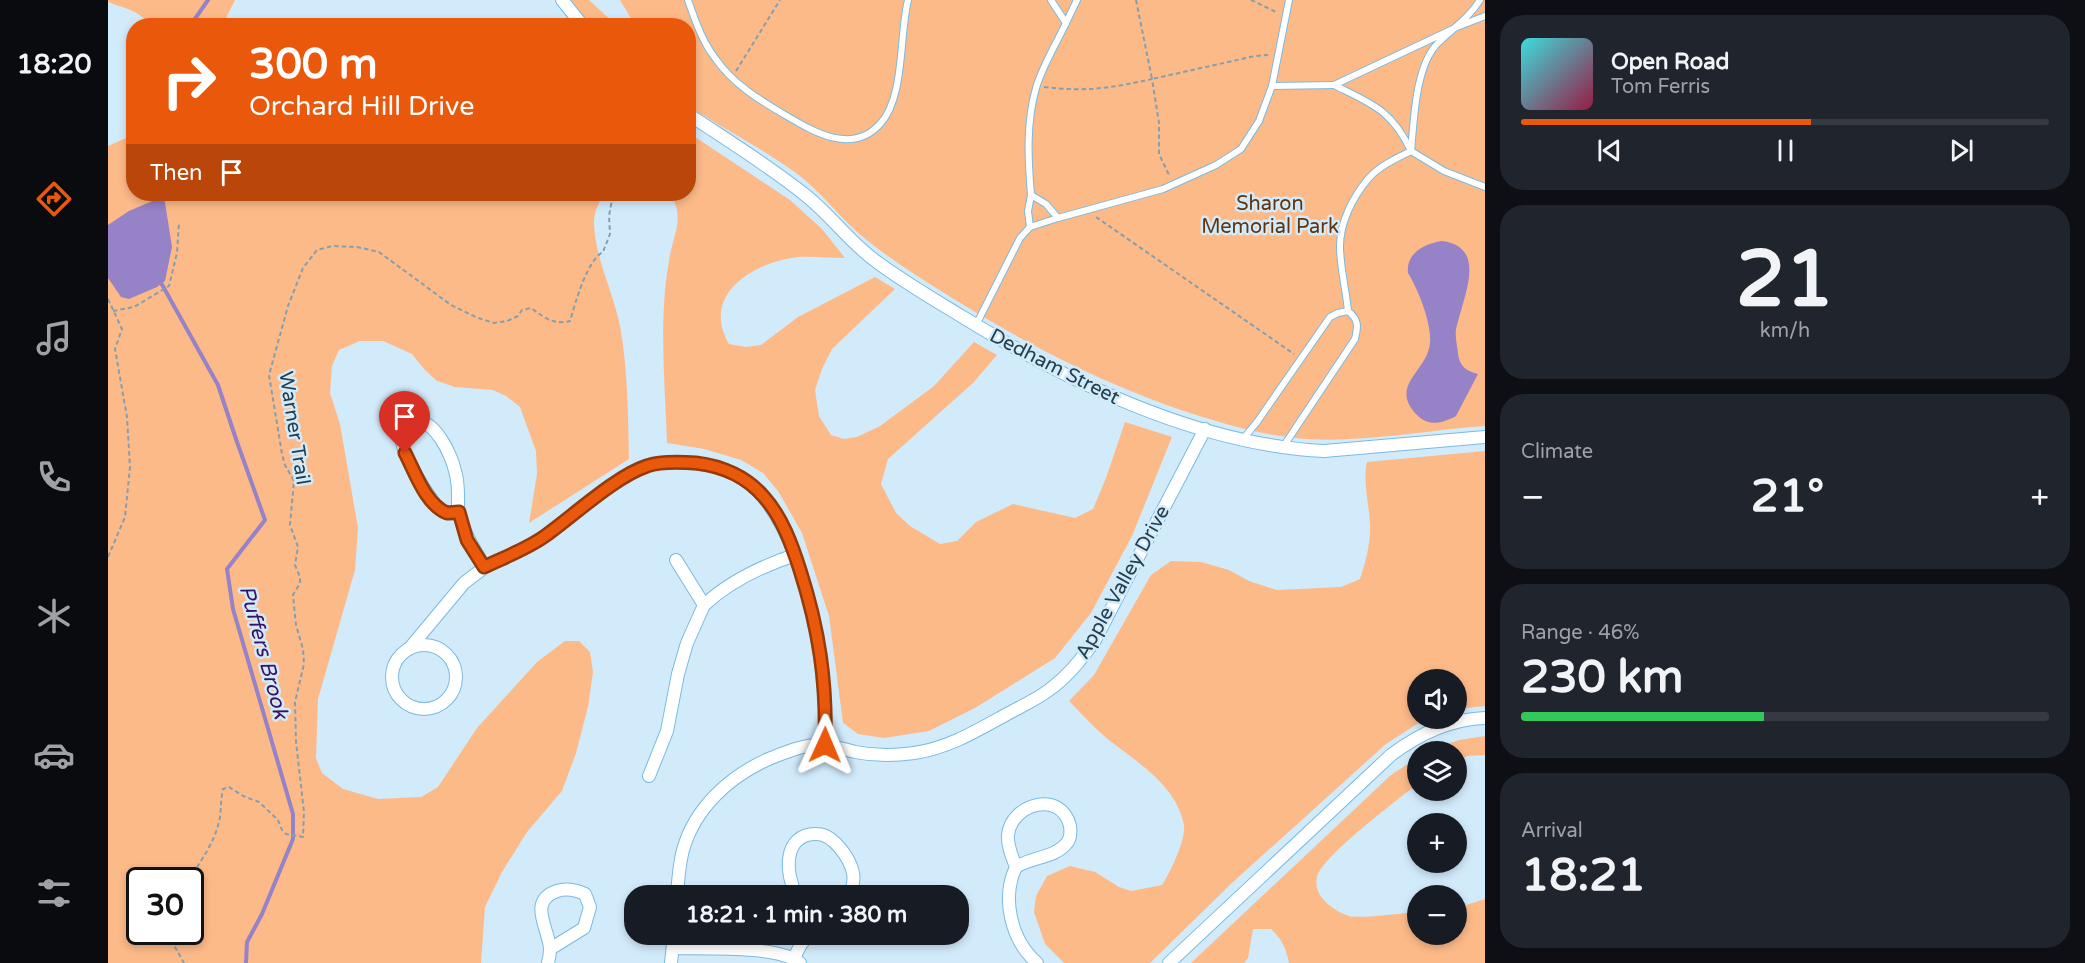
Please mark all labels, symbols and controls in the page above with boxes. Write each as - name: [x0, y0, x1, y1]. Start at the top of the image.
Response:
- text: 300 m: [249, 39, 378, 90]
- icon: right: [150, 42, 228, 120]
- text: 18:20: [17, 48, 91, 81]
- text: Open Road: [1611, 49, 1729, 75]
- text: Tom Ferris: [1611, 75, 1710, 99]
- text: Orchard Hill Drive: [249, 90, 474, 123]
- icon: previous: [1593, 134, 1626, 167]
- icon: pause: [1769, 134, 1802, 167]
- icon: next: [1945, 134, 1978, 167]
- icon: arrive: [215, 156, 248, 189]
- text: Then: [150, 160, 203, 186]
- icon: directions: [33, 178, 75, 220]
- park label: Sharon Memorial Park: [1201, 192, 1339, 239]
- text: 21: [1736, 233, 1834, 327]
- icon: music: [33, 317, 75, 359]
- text: km/h: [1760, 319, 1810, 343]
- street label: Dedham Street: [986, 324, 1124, 410]
- street label: Warner Trail: [273, 370, 315, 487]
- pin: [379, 391, 430, 453]
- icon: arrive: [388, 400, 421, 433]
- text: Climate: [1521, 440, 1593, 464]
- icon: phone: [33, 456, 75, 498]
- text: 21°: [1751, 470, 1824, 524]
- text: −: [1521, 478, 1545, 517]
- text: +: [2030, 478, 2049, 517]
- street label: Apple Valley Drive: [1071, 501, 1175, 663]
- water label: Puffers Brook: [234, 583, 294, 723]
- icon: climate: [33, 595, 75, 637]
- text: Range · 46%: [1521, 621, 1640, 645]
- text: 230 km: [1521, 651, 1683, 705]
- map controls: [1407, 669, 1467, 945]
- button: sound: [1407, 669, 1467, 729]
- position arrow: [793, 713, 857, 777]
- icon: car: [33, 734, 75, 776]
- button: layers: [1407, 741, 1467, 801]
- button: +: [1407, 813, 1467, 873]
- text: Arrival: [1521, 819, 1583, 843]
- text: 18:21: [1521, 849, 1646, 903]
- speed limit sign: 30: [126, 867, 204, 945]
- icon: filters: [33, 872, 75, 914]
- button: −: [1407, 885, 1467, 945]
- text: 18:21 · 1 min · 380 m: [686, 902, 907, 928]

